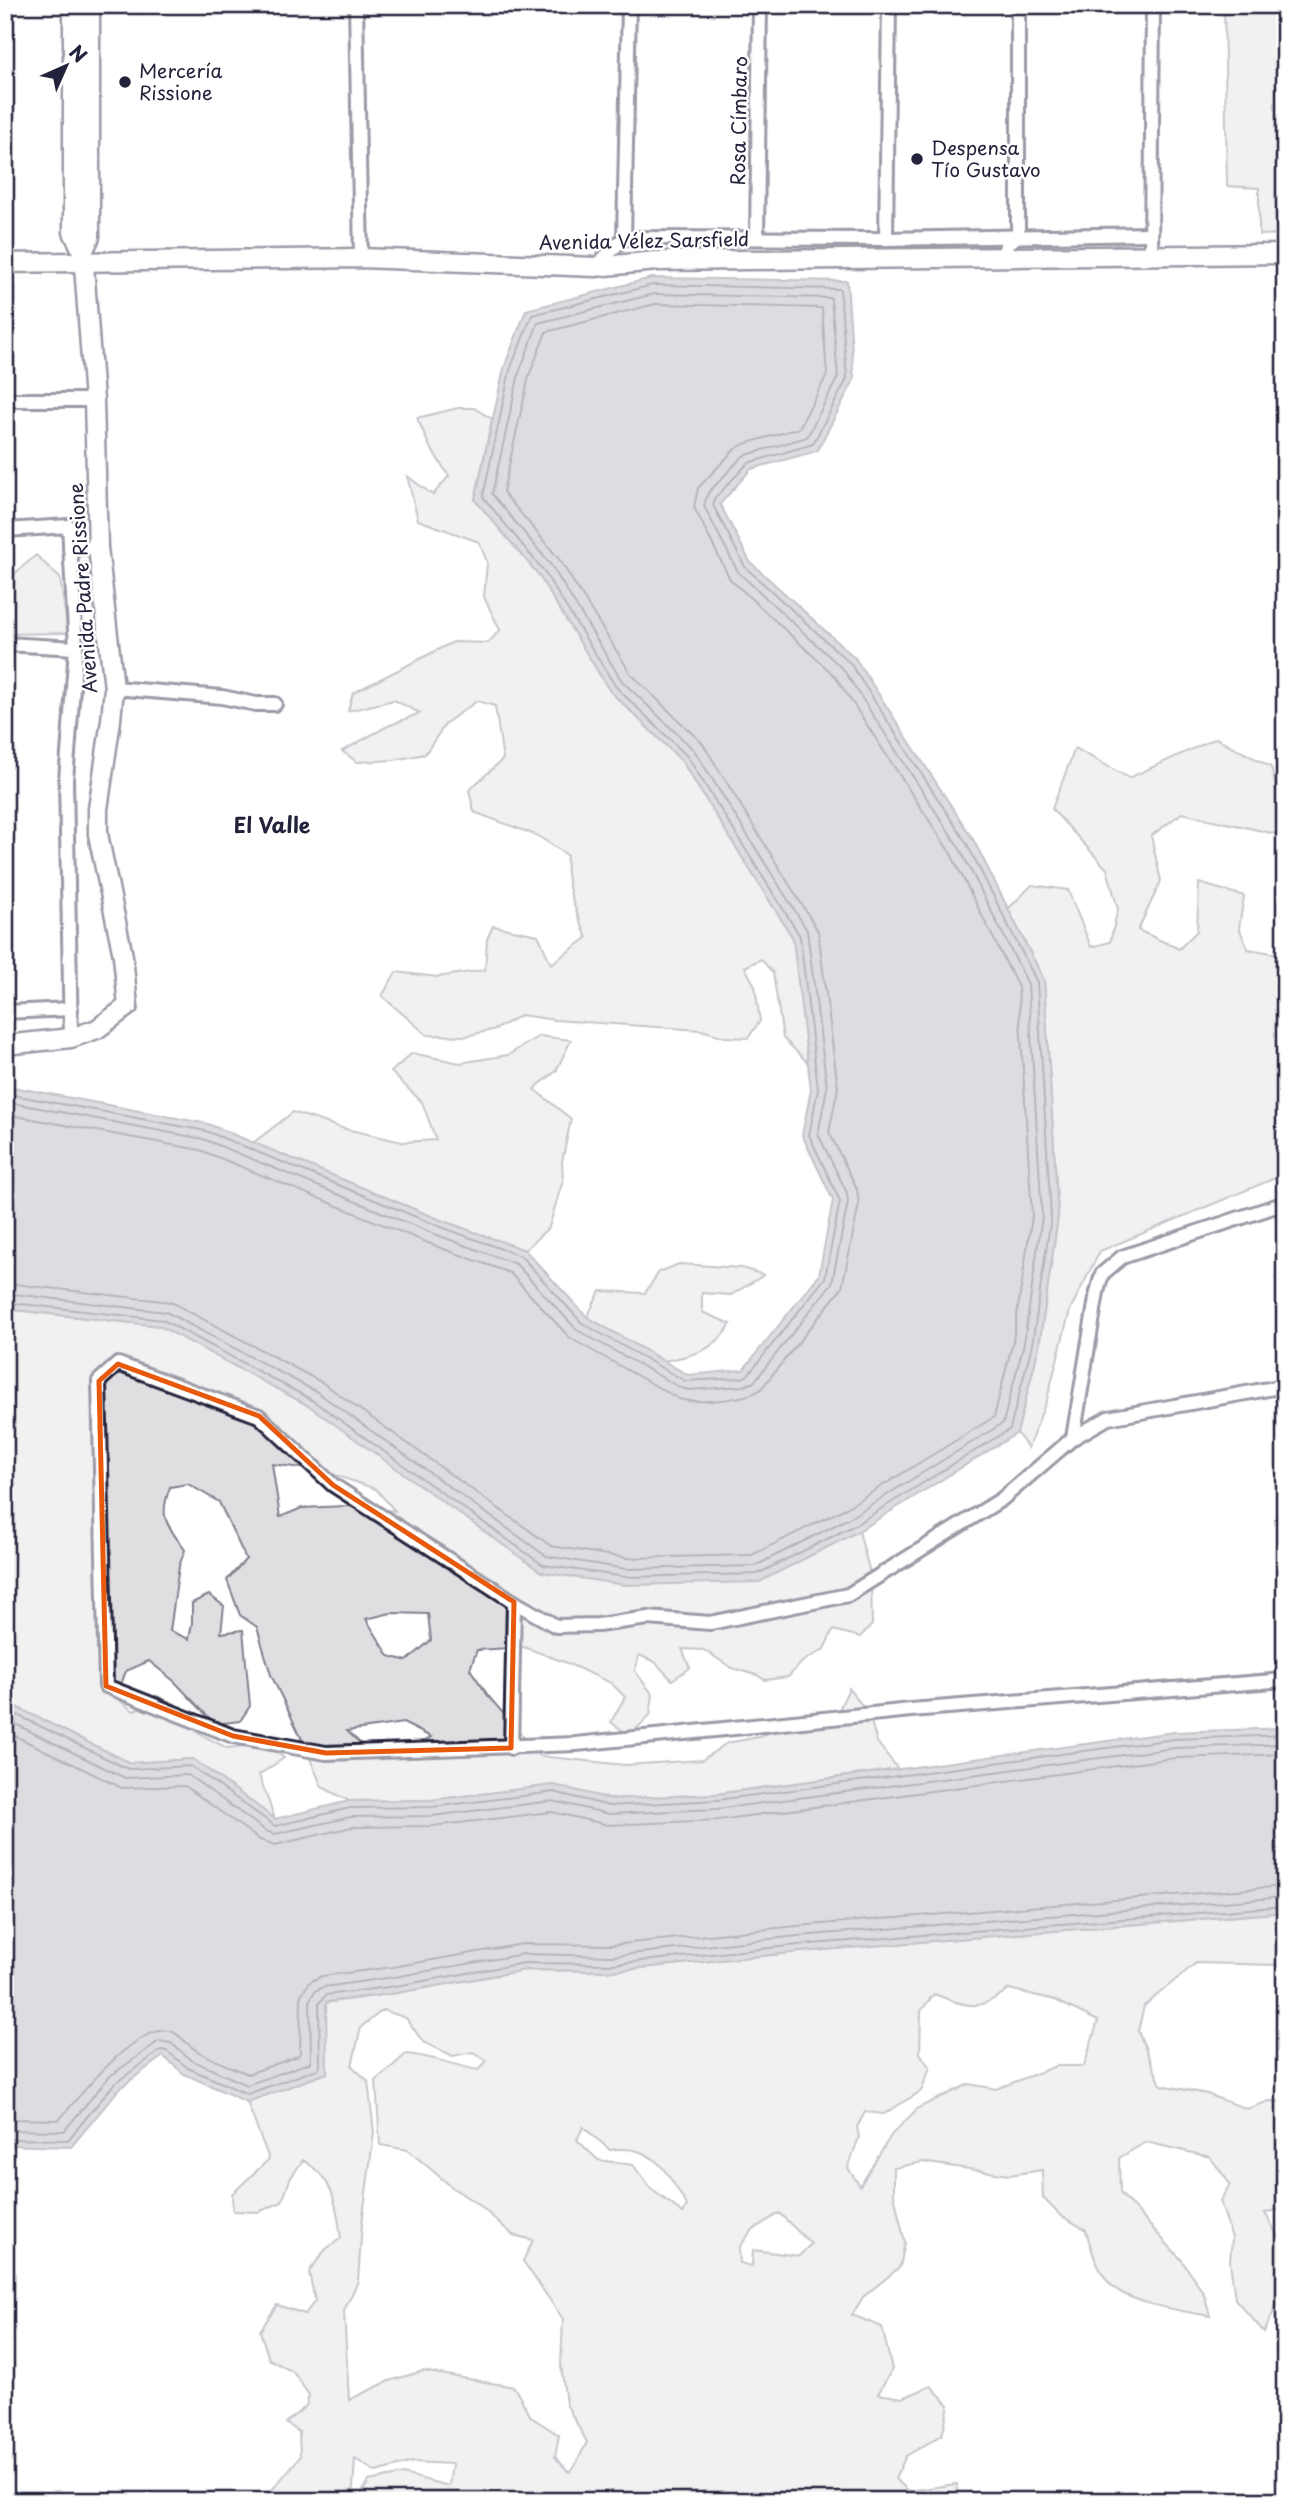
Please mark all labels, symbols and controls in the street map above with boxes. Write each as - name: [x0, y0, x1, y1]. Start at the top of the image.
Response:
- north arrow: [32, 32, 102, 102]
- text: N: [64, 38, 94, 68]
- place label: Mercería Rissione: [139, 56, 223, 106]
- street label: Rosa Címbaro: [723, 56, 753, 186]
- marker: Mercería Rissione: [117, 74, 133, 90]
- place label: Despensa Tío Gustavo: [931, 133, 1041, 183]
- marker: Despensa Tío Gustavo: [909, 151, 925, 167]
- street label: Avenida Vélez Sarsfield: [539, 224, 749, 256]
- street label: Avenida Padre Rissione: [61, 482, 103, 694]
- district label: El Valle: [234, 808, 310, 840]

